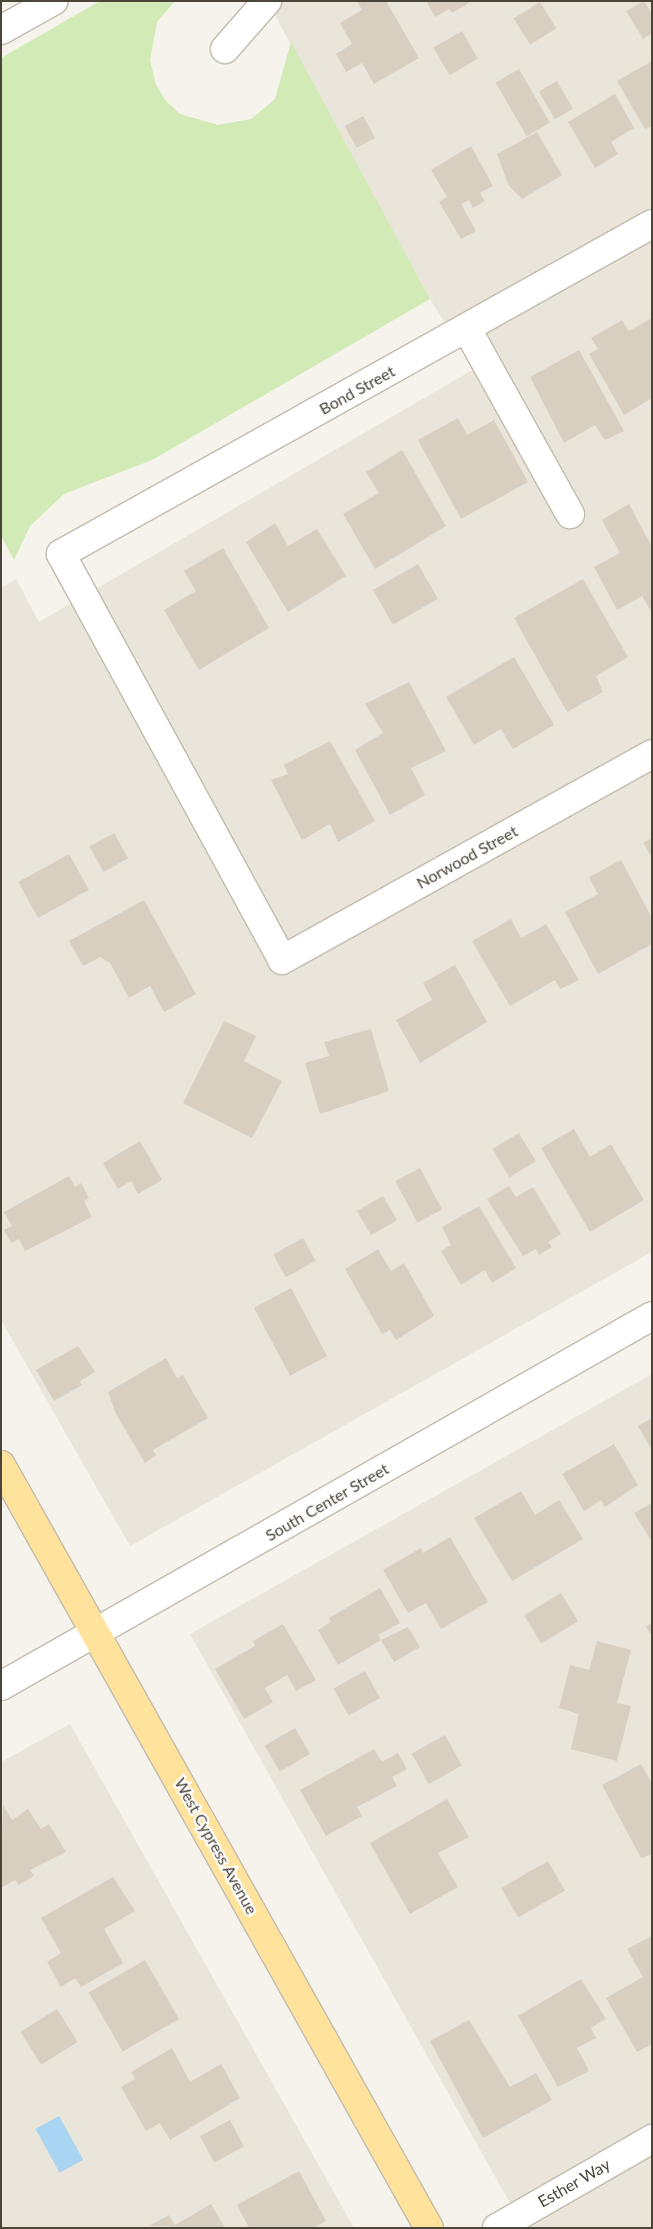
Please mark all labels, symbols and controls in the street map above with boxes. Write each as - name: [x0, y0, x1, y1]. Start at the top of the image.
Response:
- street label: Bond Street: [316, 361, 398, 419]
- street label: Norwood Street: [413, 821, 521, 893]
- street label: South Center Street: [262, 1459, 392, 1545]
- street label: West Cypress Avenue: [170, 1774, 262, 1918]
- street label: Esther Way: [534, 2155, 614, 2211]

